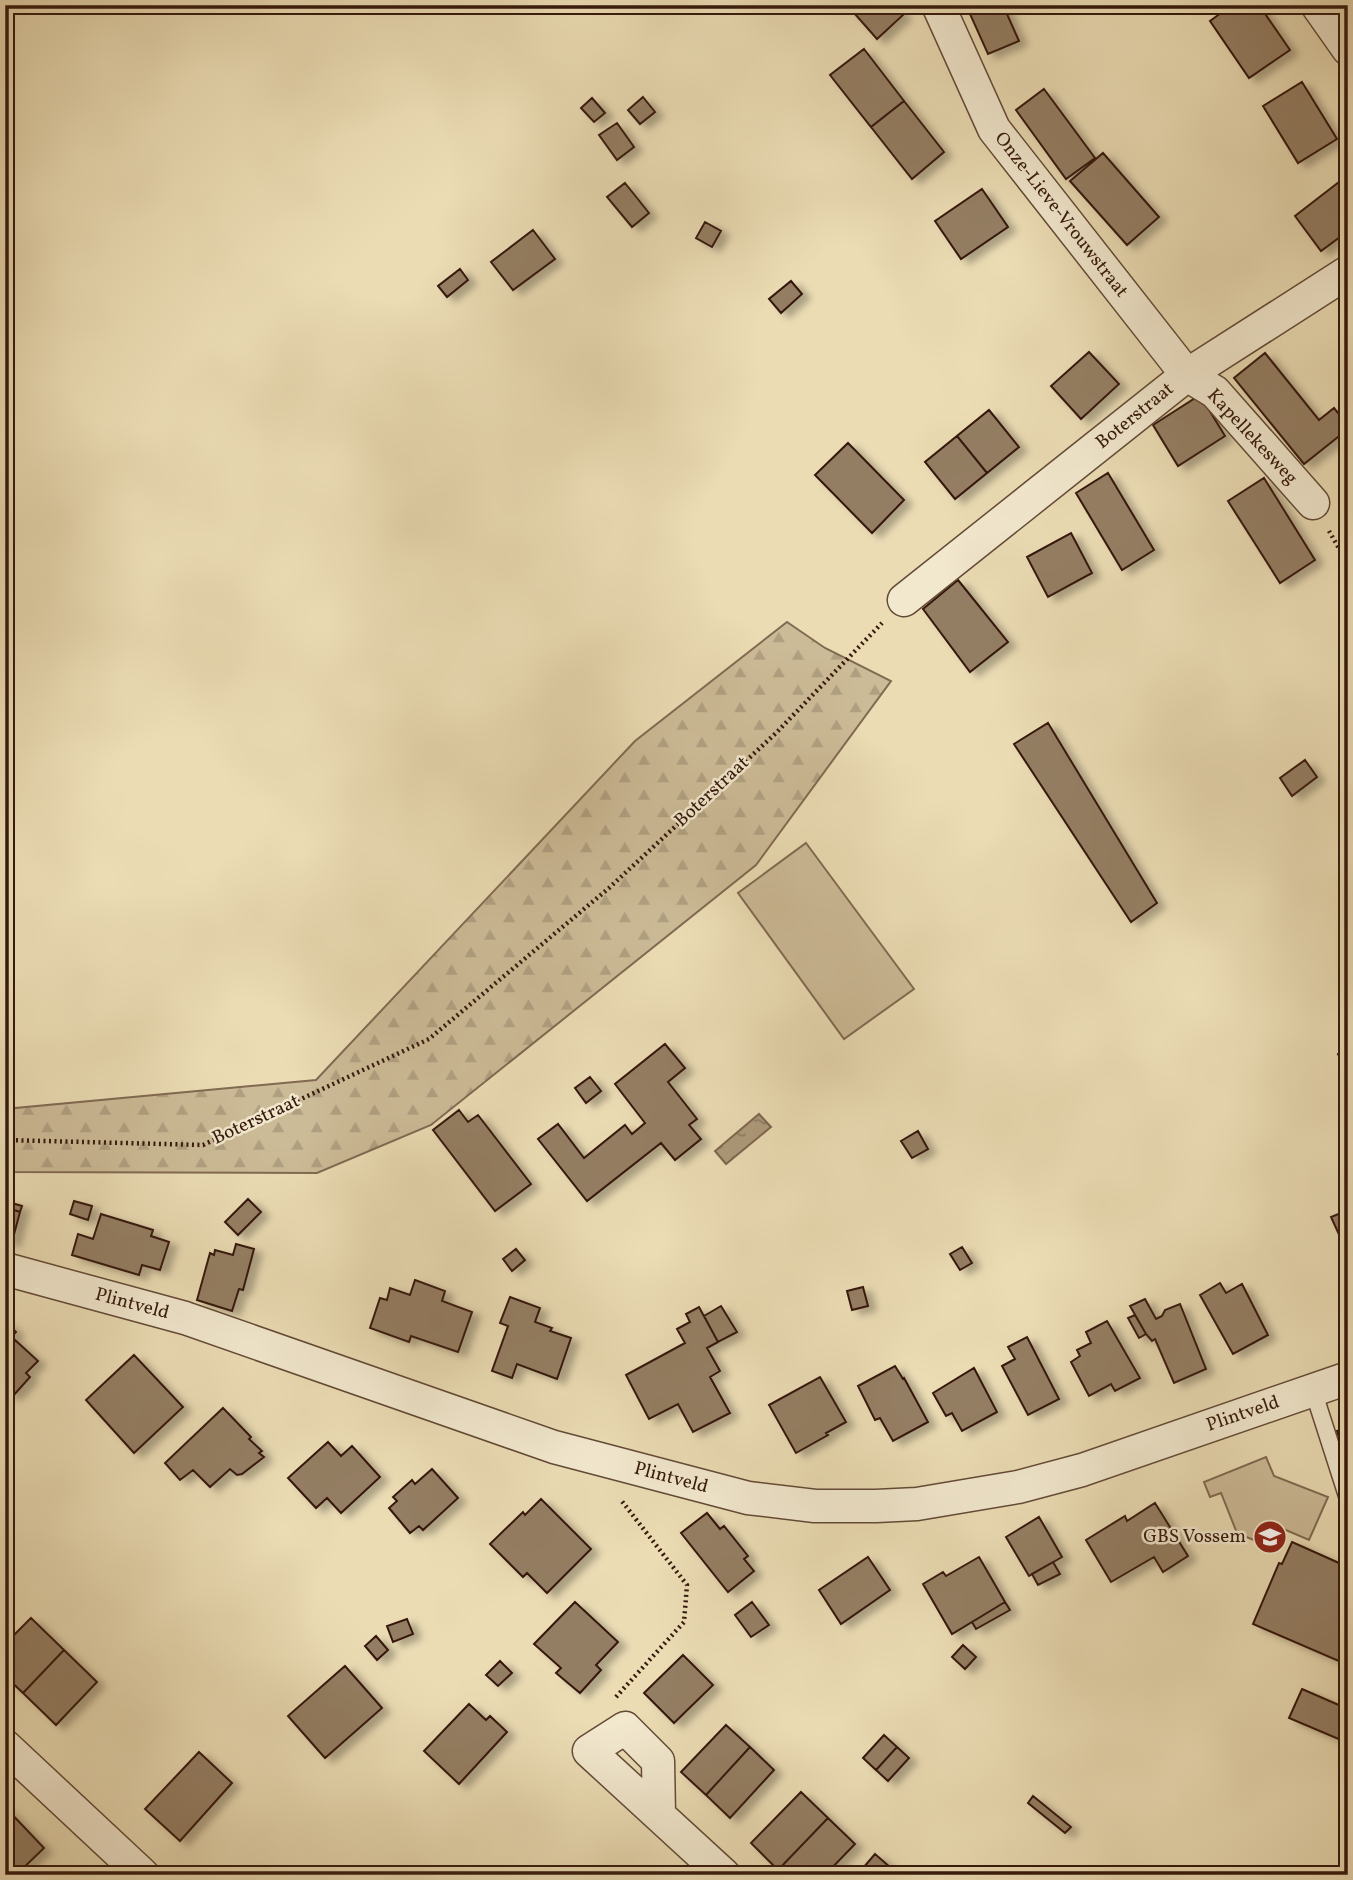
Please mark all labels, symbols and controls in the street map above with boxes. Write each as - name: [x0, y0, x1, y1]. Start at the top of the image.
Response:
- street label: Onze-Lieve-Vrouwstraat: [988, 127, 1134, 304]
- street label: Boterstraat: [1090, 376, 1180, 456]
- street label: Kapellekesweg: [1201, 383, 1303, 491]
- street label: Boterstraat: [669, 750, 755, 833]
- street label: Boterstraat: [208, 1088, 304, 1152]
- street label: Plintveld: [92, 1282, 172, 1326]
- street label: Plintveld: [1203, 1389, 1283, 1439]
- street label: Plintveld: [631, 1456, 711, 1500]
- school or university icon: GBS Vossem: [1251, 1518, 1289, 1556]
- place label: GBS Vossem: [1143, 1524, 1246, 1550]

